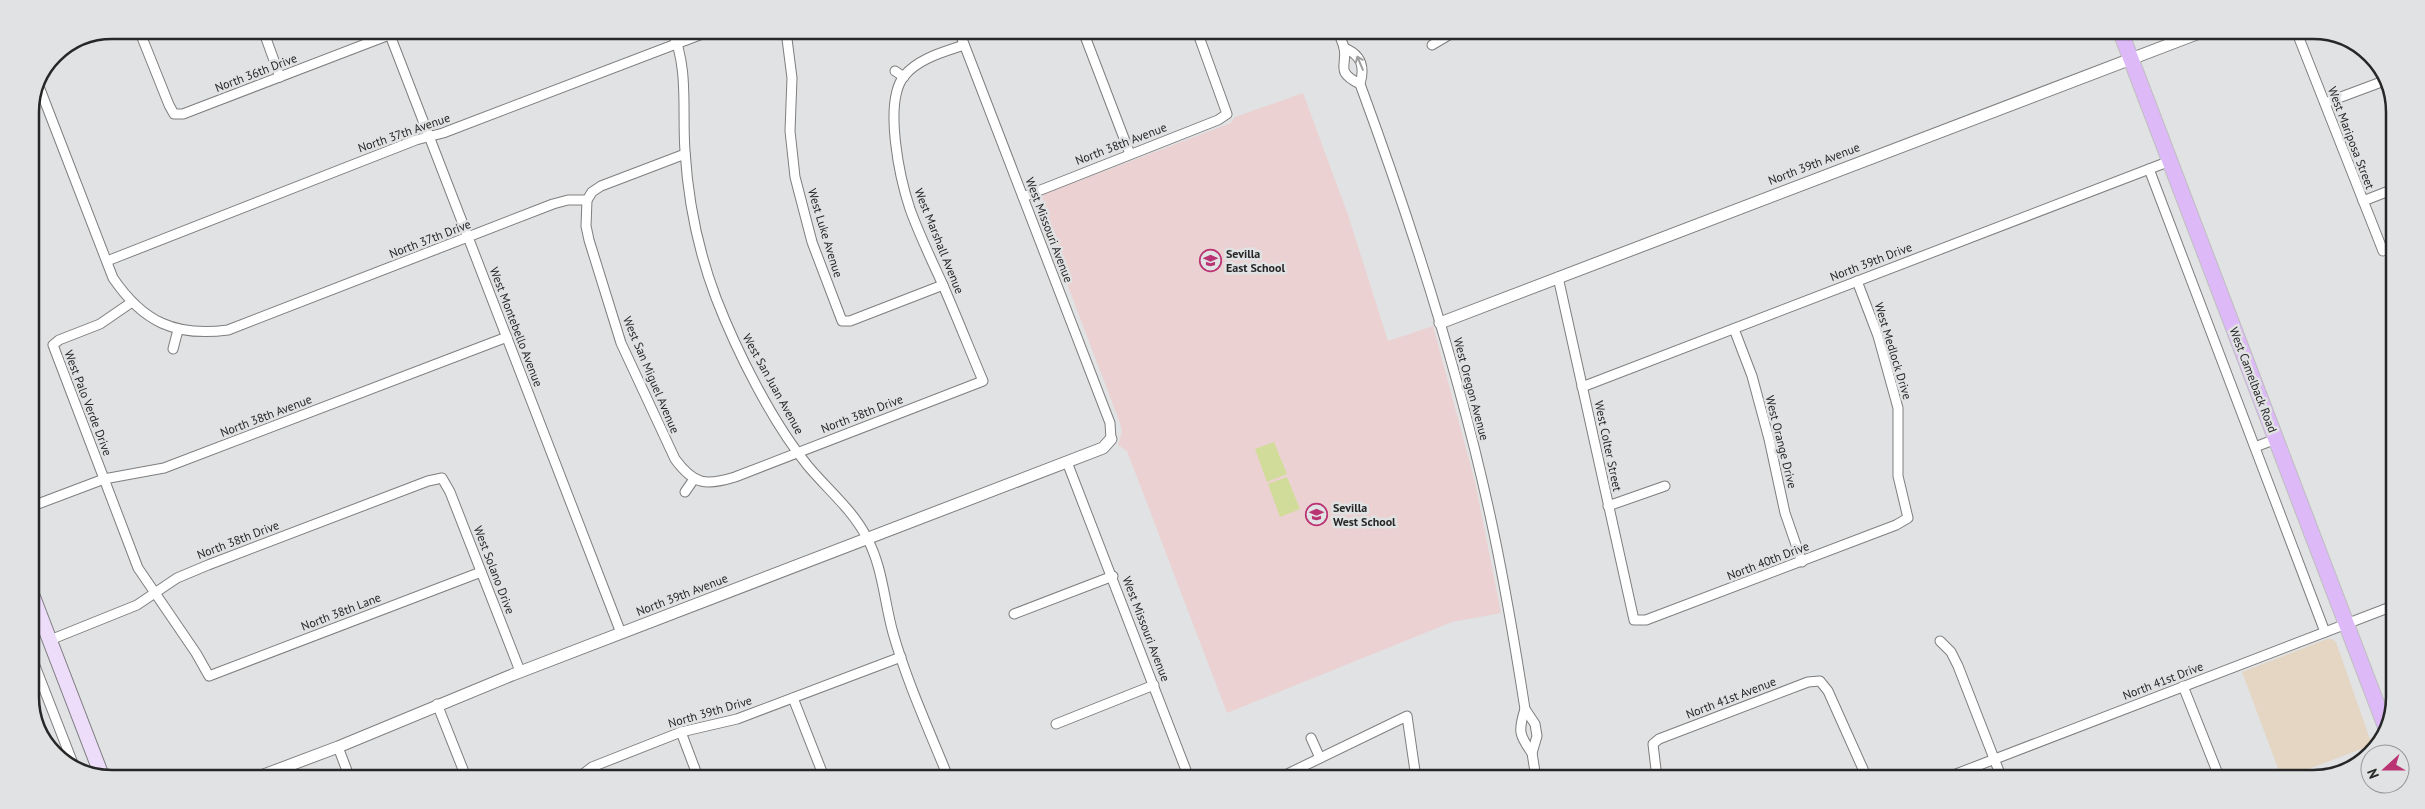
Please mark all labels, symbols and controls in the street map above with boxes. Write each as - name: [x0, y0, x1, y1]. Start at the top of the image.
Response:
- street label: North 36th Drive: [213, 50, 299, 95]
- one-way arrow: [1354, 55, 1364, 70]
- street label: West Mariposa Street: [2325, 85, 2378, 191]
- street label: North 37th Avenue: [356, 110, 452, 155]
- street label: North 38th Avenue: [1073, 119, 1169, 168]
- street label: North 39th Avenue: [1766, 139, 1862, 188]
- street label: West Missouri Avenue: [1023, 175, 1076, 284]
- street label: West Marshall Avenue: [911, 186, 967, 296]
- street label: West Luke Avenue: [805, 187, 846, 279]
- street label: North 37th Drive: [387, 216, 473, 261]
- street label: North 39th Drive: [1828, 239, 1914, 284]
- place label: Sevilla East School: [1226, 246, 1285, 275]
- school or university icon: Sevilla East School: [1198, 249, 1222, 273]
- street label: West Montebello Avenue: [487, 265, 546, 389]
- street label: West Medlock Drive: [1872, 300, 1915, 401]
- street label: West San Miguel Avenue: [620, 314, 683, 435]
- street label: West Camelback Road: [2226, 325, 2280, 435]
- street label: West San Juan Avenue: [740, 331, 807, 437]
- street label: West Oregon Avenue: [1451, 336, 1492, 442]
- street label: West Palo Verde Drive: [61, 348, 116, 458]
- street label: North 38th Avenue: [218, 391, 314, 440]
- street label: North 38th Drive: [819, 391, 905, 436]
- street label: West Orange Drive: [1763, 394, 1800, 490]
- street label: West Colter Street: [1592, 399, 1625, 493]
- place label: Sevilla West School: [1333, 500, 1396, 529]
- school or university icon: Sevilla West School: [1305, 503, 1329, 527]
- street label: North 38th Drive: [195, 517, 281, 562]
- street label: West Solano Drive: [471, 524, 518, 616]
- street label: North 40th Drive: [1725, 538, 1811, 583]
- street label: North 39th Avenue: [634, 570, 730, 619]
- street label: West Missouri Avenue: [1120, 574, 1173, 683]
- street label: North 38th Lane: [299, 589, 383, 634]
- street label: North 41st Drive: [2120, 658, 2205, 703]
- street label: North 41st Avenue: [1684, 673, 1778, 722]
- street label: North 39th Drive: [666, 692, 754, 731]
- north arrow: [2360, 744, 2410, 794]
- text: N: [2363, 766, 2383, 781]

